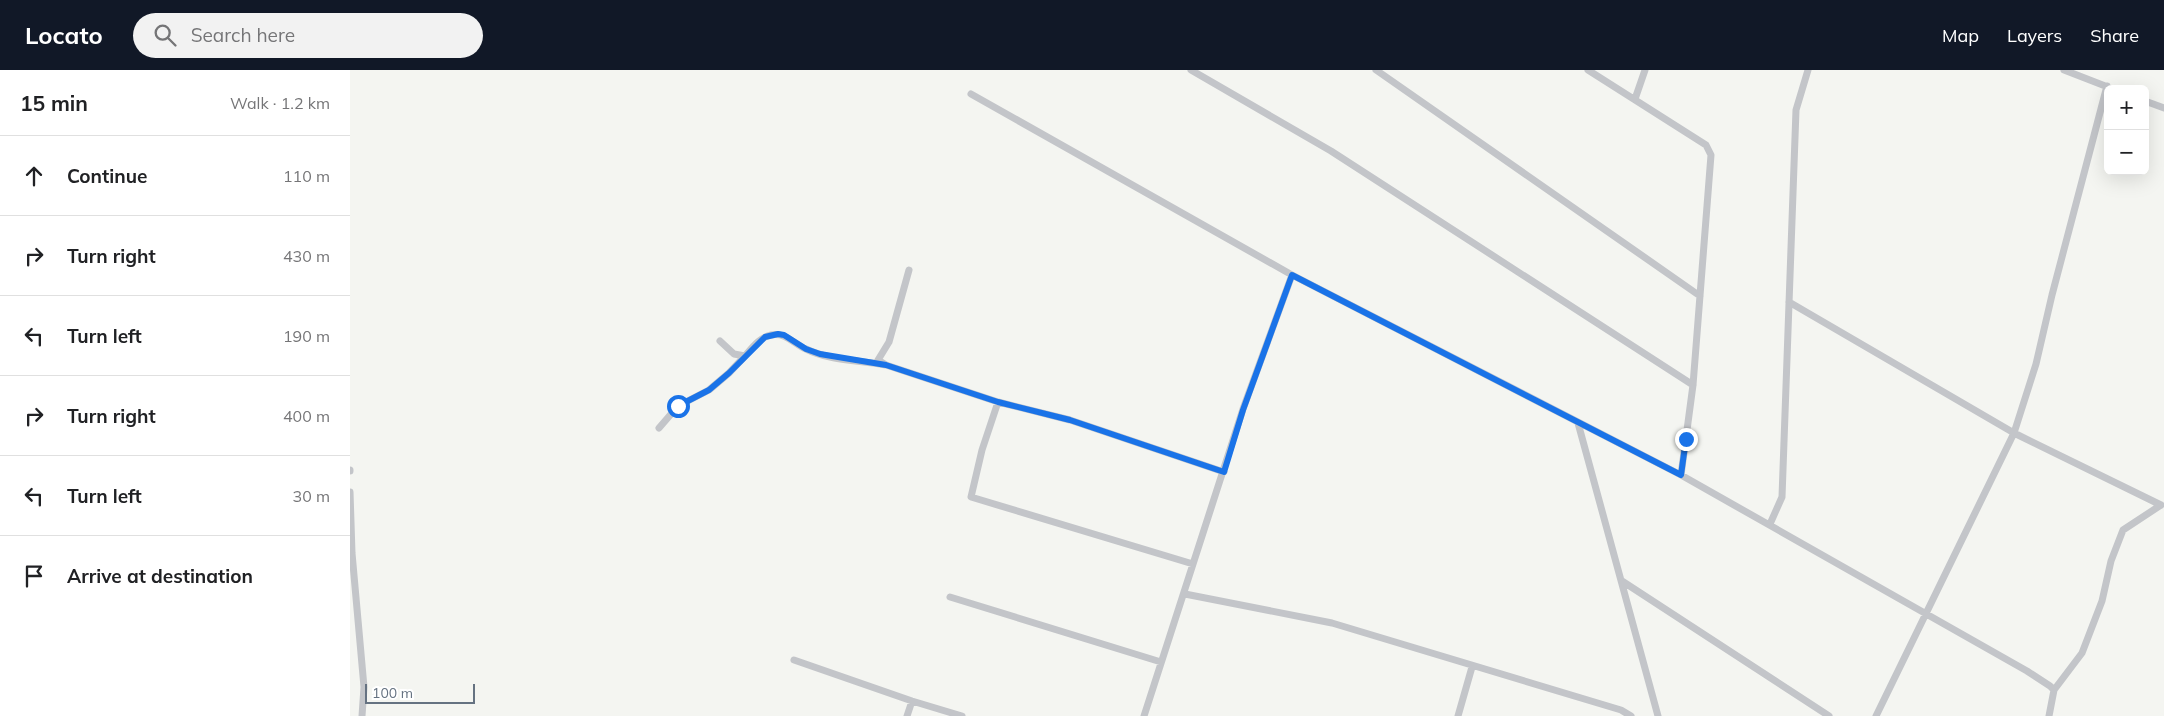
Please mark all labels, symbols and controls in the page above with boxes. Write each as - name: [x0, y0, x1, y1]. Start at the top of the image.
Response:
- search box: [133, 13, 483, 58]
- text: Locato: [25, 20, 103, 50]
- icon: search: [151, 21, 179, 49]
- text: Search here: [191, 23, 295, 47]
- text: Map: [1942, 24, 1979, 47]
- text: Layers: [2007, 24, 2062, 47]
- text: Share: [2090, 24, 2139, 47]
- map controls: [2104, 85, 2149, 175]
- button: +: [2104, 85, 2149, 130]
- text: 15 min: [20, 90, 88, 116]
- text: Walk · 1.2 km: [230, 93, 330, 113]
- button: −: [2104, 130, 2149, 175]
- icon: ahead: [20, 162, 48, 190]
- text: Continue: [67, 164, 147, 188]
- text: 110 m: [283, 166, 330, 186]
- icon: right: [20, 242, 48, 270]
- text: Turn right: [67, 244, 156, 268]
- text: 430 m: [283, 246, 330, 266]
- icon: left: [20, 322, 48, 350]
- text: Turn left: [67, 324, 142, 348]
- text: 190 m: [283, 326, 330, 346]
- route start: [667, 395, 690, 418]
- icon: right: [20, 402, 48, 430]
- text: Turn right: [67, 404, 156, 428]
- text: 400 m: [283, 406, 330, 426]
- route end: [1675, 428, 1698, 451]
- icon: left: [20, 482, 48, 510]
- text: Turn left: [67, 484, 142, 508]
- text: 30 m: [293, 486, 330, 506]
- icon: arrive: [20, 562, 48, 590]
- text: Arrive at destination: [67, 564, 253, 588]
- scale bar: [365, 681, 475, 704]
- text: 100 m: [372, 684, 413, 702]

